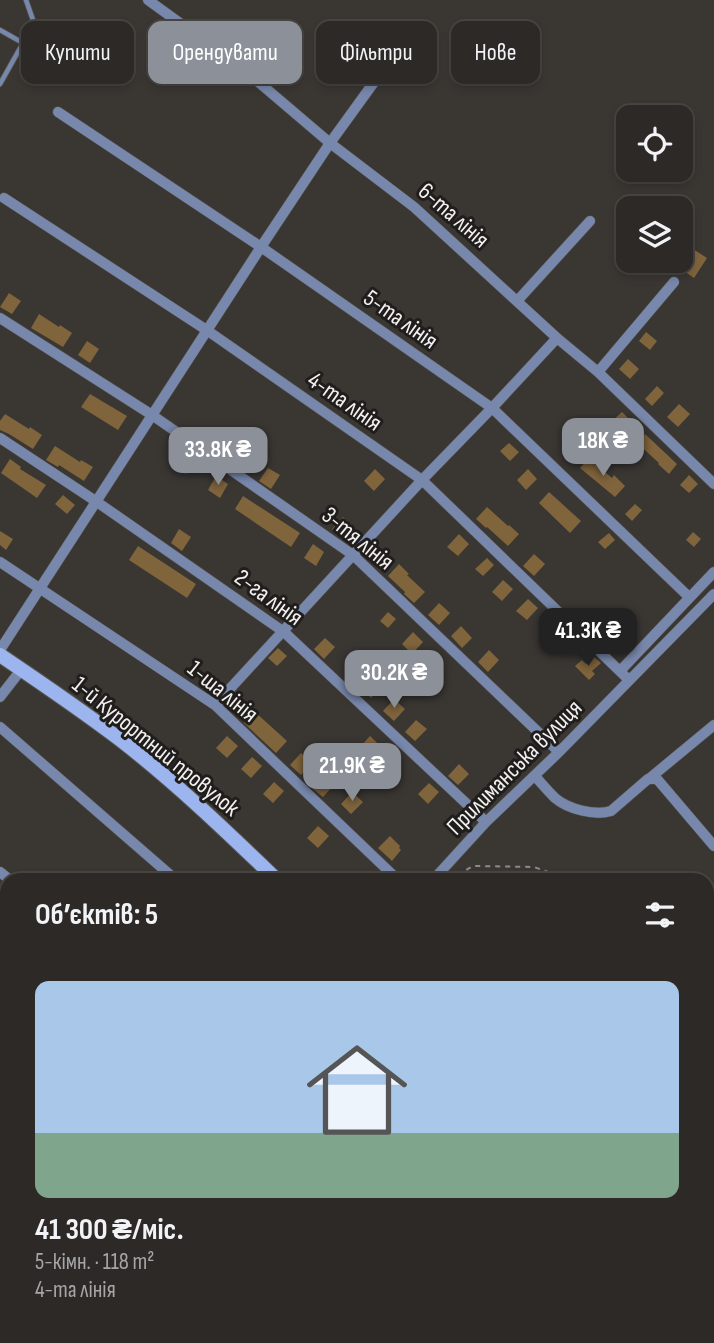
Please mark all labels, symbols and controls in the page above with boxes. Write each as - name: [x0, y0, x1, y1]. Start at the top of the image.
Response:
- chip: Купити: [21, 21, 134, 84]
- chip: Орендувати: [148, 21, 302, 84]
- chip: Фільтри: [316, 21, 437, 84]
- chip: Нове: [451, 21, 540, 84]
- map controls: [616, 105, 693, 273]
- button: locate: [616, 105, 693, 182]
- street label: 6-та лінія: [412, 177, 495, 254]
- button: layers: [616, 196, 693, 273]
- street label: 5-та лінія: [358, 284, 443, 355]
- street label: 4-та лінія: [302, 365, 388, 437]
- pin: 18K ₴: [554, 419, 652, 478]
- text: 18K ₴: [578, 427, 628, 455]
- pin: 33.8K ₴: [153, 428, 283, 487]
- text: 33.8K ₴: [185, 436, 251, 464]
- street label: 3-тя лінія: [316, 501, 400, 576]
- street label: 2-га лінія: [229, 563, 309, 632]
- pin: 41.3K ₴: [523, 608, 653, 668]
- text: 41.3K ₴: [555, 617, 621, 645]
- pin: 30.2K ₴: [329, 650, 459, 710]
- street label: 1-ша лінія: [182, 654, 264, 729]
- text: 30.2K ₴: [361, 659, 427, 687]
- street label: 1-й Курортний провулок: [66, 670, 246, 823]
- street label: Прилиманська вулиця: [441, 694, 588, 841]
- pin: 21.9K ₴: [287, 744, 417, 803]
- text: 21.9K ₴: [319, 752, 385, 780]
- icon: filters: [641, 896, 679, 934]
- text: Об’єктів: 5: [35, 897, 158, 933]
- icon: home: [294, 1027, 420, 1153]
- text: 41 300 ₴/міс.: [35, 1212, 184, 1248]
- text: 5-кімн. · 118 m²: [35, 1248, 155, 1276]
- text: 4-та лінія: [35, 1276, 116, 1304]

